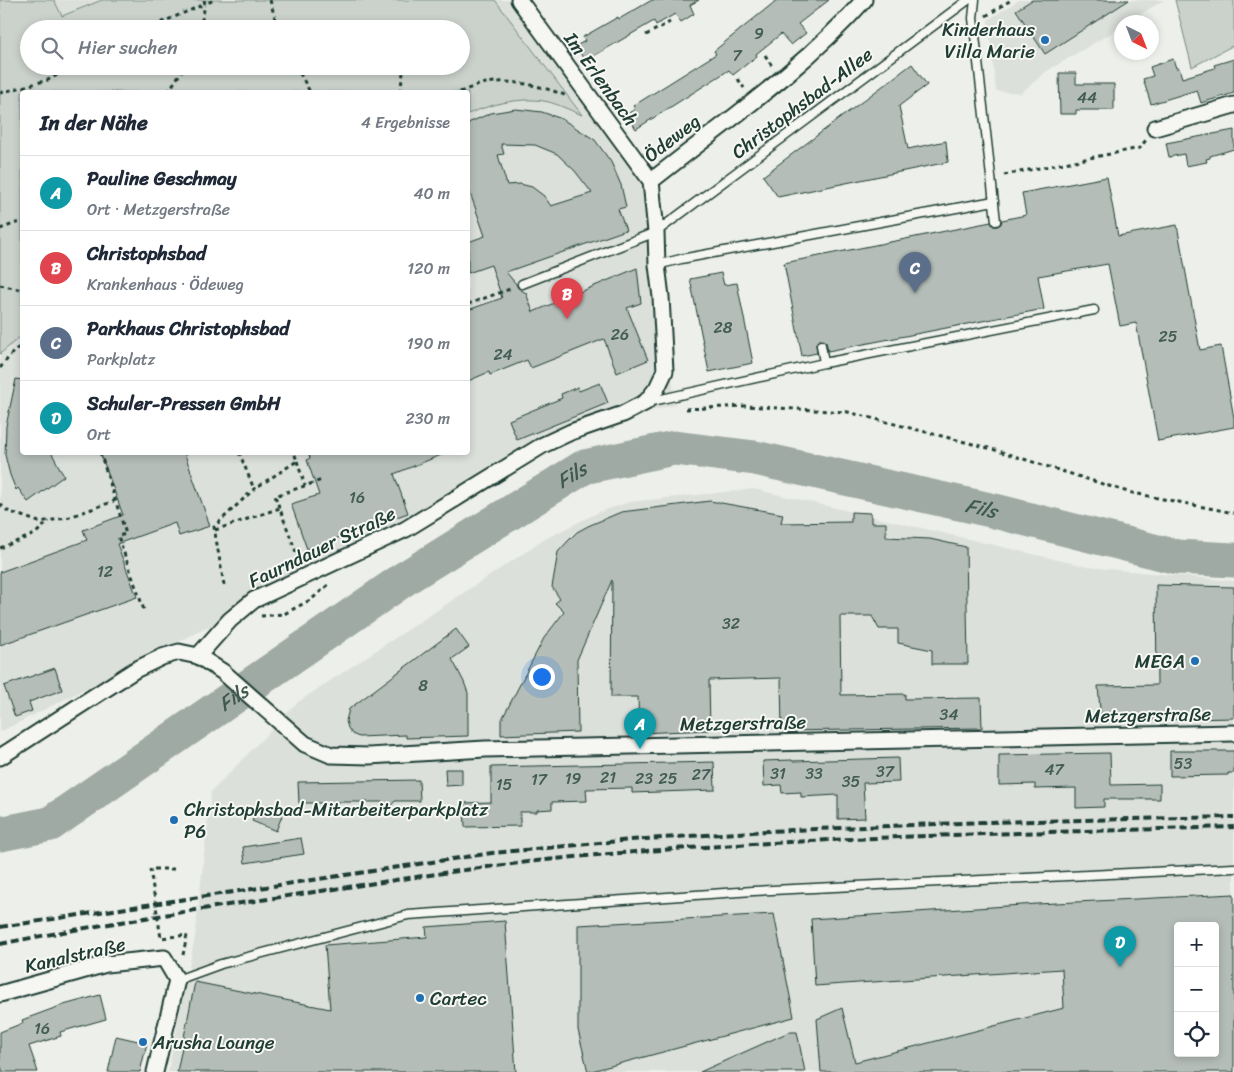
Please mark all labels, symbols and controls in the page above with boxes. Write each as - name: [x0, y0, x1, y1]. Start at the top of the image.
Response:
- place label: Kinderhaus Villa Marie: [942, 13, 1035, 68]
- north arrow: [1114, 15, 1159, 60]
- house number: 9: [754, 19, 764, 48]
- search box: [20, 20, 470, 75]
- street label: Im Erlenbach: [555, 24, 647, 133]
- text: Hier suchen: [78, 31, 178, 64]
- icon: search: [38, 34, 66, 62]
- marker: Kinderhaus Villa Marie: [1039, 34, 1051, 46]
- street label: Christophsbad-Allee: [724, 38, 880, 168]
- house number: 7: [732, 41, 742, 70]
- house number: 44: [1077, 83, 1097, 112]
- text: In der Nähe: [40, 104, 148, 142]
- street label: Ödeweg: [636, 105, 708, 171]
- text: 4 Ergebnisse: [361, 108, 450, 137]
- text: Pauline Geschmay: [87, 162, 237, 195]
- text: A: [51, 179, 61, 208]
- text: 40 m: [413, 179, 450, 208]
- text: Ort · Metzgerstraße: [87, 195, 230, 224]
- text: Christophsbad: [87, 237, 206, 270]
- pin: C: [899, 252, 931, 293]
- text: B: [51, 254, 61, 283]
- text: 120 m: [407, 254, 450, 283]
- text: Krankenhaus · Ödeweg: [87, 270, 244, 299]
- pin: B: [551, 278, 583, 319]
- text: Parkhaus Christophsbad: [87, 312, 289, 345]
- house number: 28: [714, 313, 733, 342]
- house number: 26: [611, 320, 629, 349]
- house number: 25: [1158, 322, 1178, 351]
- text: C: [51, 329, 61, 358]
- text: 190 m: [407, 329, 450, 358]
- house number: 24: [493, 340, 513, 369]
- text: Parkplatz: [87, 345, 155, 374]
- text: Schuler-Pressen GmbH: [87, 387, 281, 420]
- text: D: [51, 404, 61, 433]
- text: 230 m: [405, 404, 450, 433]
- text: Ort: [87, 420, 111, 449]
- water label: Fils: [549, 450, 597, 498]
- house number: 16: [349, 483, 365, 512]
- water label: Fils: [962, 488, 1003, 529]
- street label: Faurndauer Straße: [243, 497, 402, 597]
- house number: 12: [97, 557, 113, 586]
- house number: 32: [722, 609, 740, 638]
- place label: MEGA: [1135, 645, 1185, 678]
- marker: MEGA: [1189, 655, 1201, 667]
- your location: [529, 664, 555, 690]
- house number: 8: [418, 671, 428, 700]
- water label: Fils: [211, 672, 259, 720]
- street label: Metzgerstraße: [1085, 697, 1212, 733]
- house number: 34: [940, 700, 958, 729]
- street label: Metzgerstraße: [680, 705, 807, 741]
- pin: A: [624, 708, 656, 749]
- house number: 53: [1174, 749, 1192, 778]
- house number: 47: [1044, 755, 1064, 784]
- house number: 37: [876, 757, 895, 786]
- house number: 31: [770, 759, 786, 788]
- house number: 33: [805, 759, 823, 788]
- house number: 27: [692, 760, 711, 789]
- house number: 21: [600, 763, 616, 792]
- house number: 19: [565, 764, 582, 793]
- house number: 23: [635, 764, 653, 793]
- house number: 25: [658, 764, 678, 793]
- house number: 17: [531, 765, 548, 794]
- house number: 35: [842, 767, 861, 796]
- house number: 15: [496, 770, 513, 799]
- place label: Christophsbad-Mitarbeiterparkplatz P6: [184, 793, 489, 848]
- marker: Christophsbad-Mitarbeiterparkplatz P6: [168, 814, 180, 826]
- map controls: [1174, 922, 1219, 1057]
- button: +: [1174, 922, 1219, 967]
- pin: D: [1104, 926, 1136, 967]
- street label: Kanalstraße: [21, 927, 129, 983]
- button: −: [1174, 967, 1219, 1012]
- place label: Cartec: [430, 982, 487, 1015]
- marker: Cartec: [414, 992, 426, 1004]
- button: locate: [1174, 1012, 1219, 1057]
- house number: 16: [34, 1014, 50, 1043]
- place label: Arusha Lounge: [152, 1026, 275, 1059]
- marker: Arusha Lounge: [137, 1036, 149, 1048]

